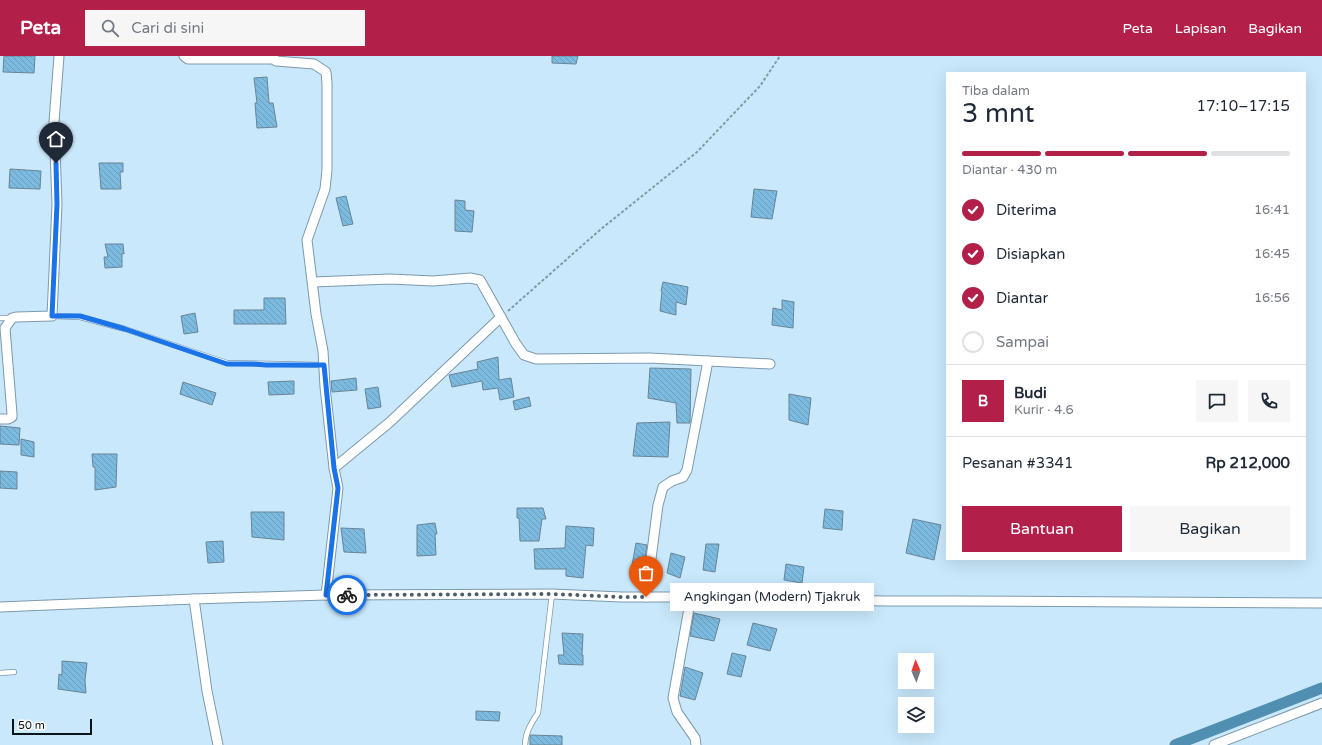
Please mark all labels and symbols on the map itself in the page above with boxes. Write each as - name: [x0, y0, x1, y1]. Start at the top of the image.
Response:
- pin: [39, 122, 73, 163]
- pin: [629, 556, 663, 597]
- courier: [327, 575, 367, 615]
- callout: Angkingan (Modern) Tjakruk: [670, 583, 874, 611]
- north arrow: [898, 653, 934, 689]
- scale bar: [12, 717, 92, 736]

